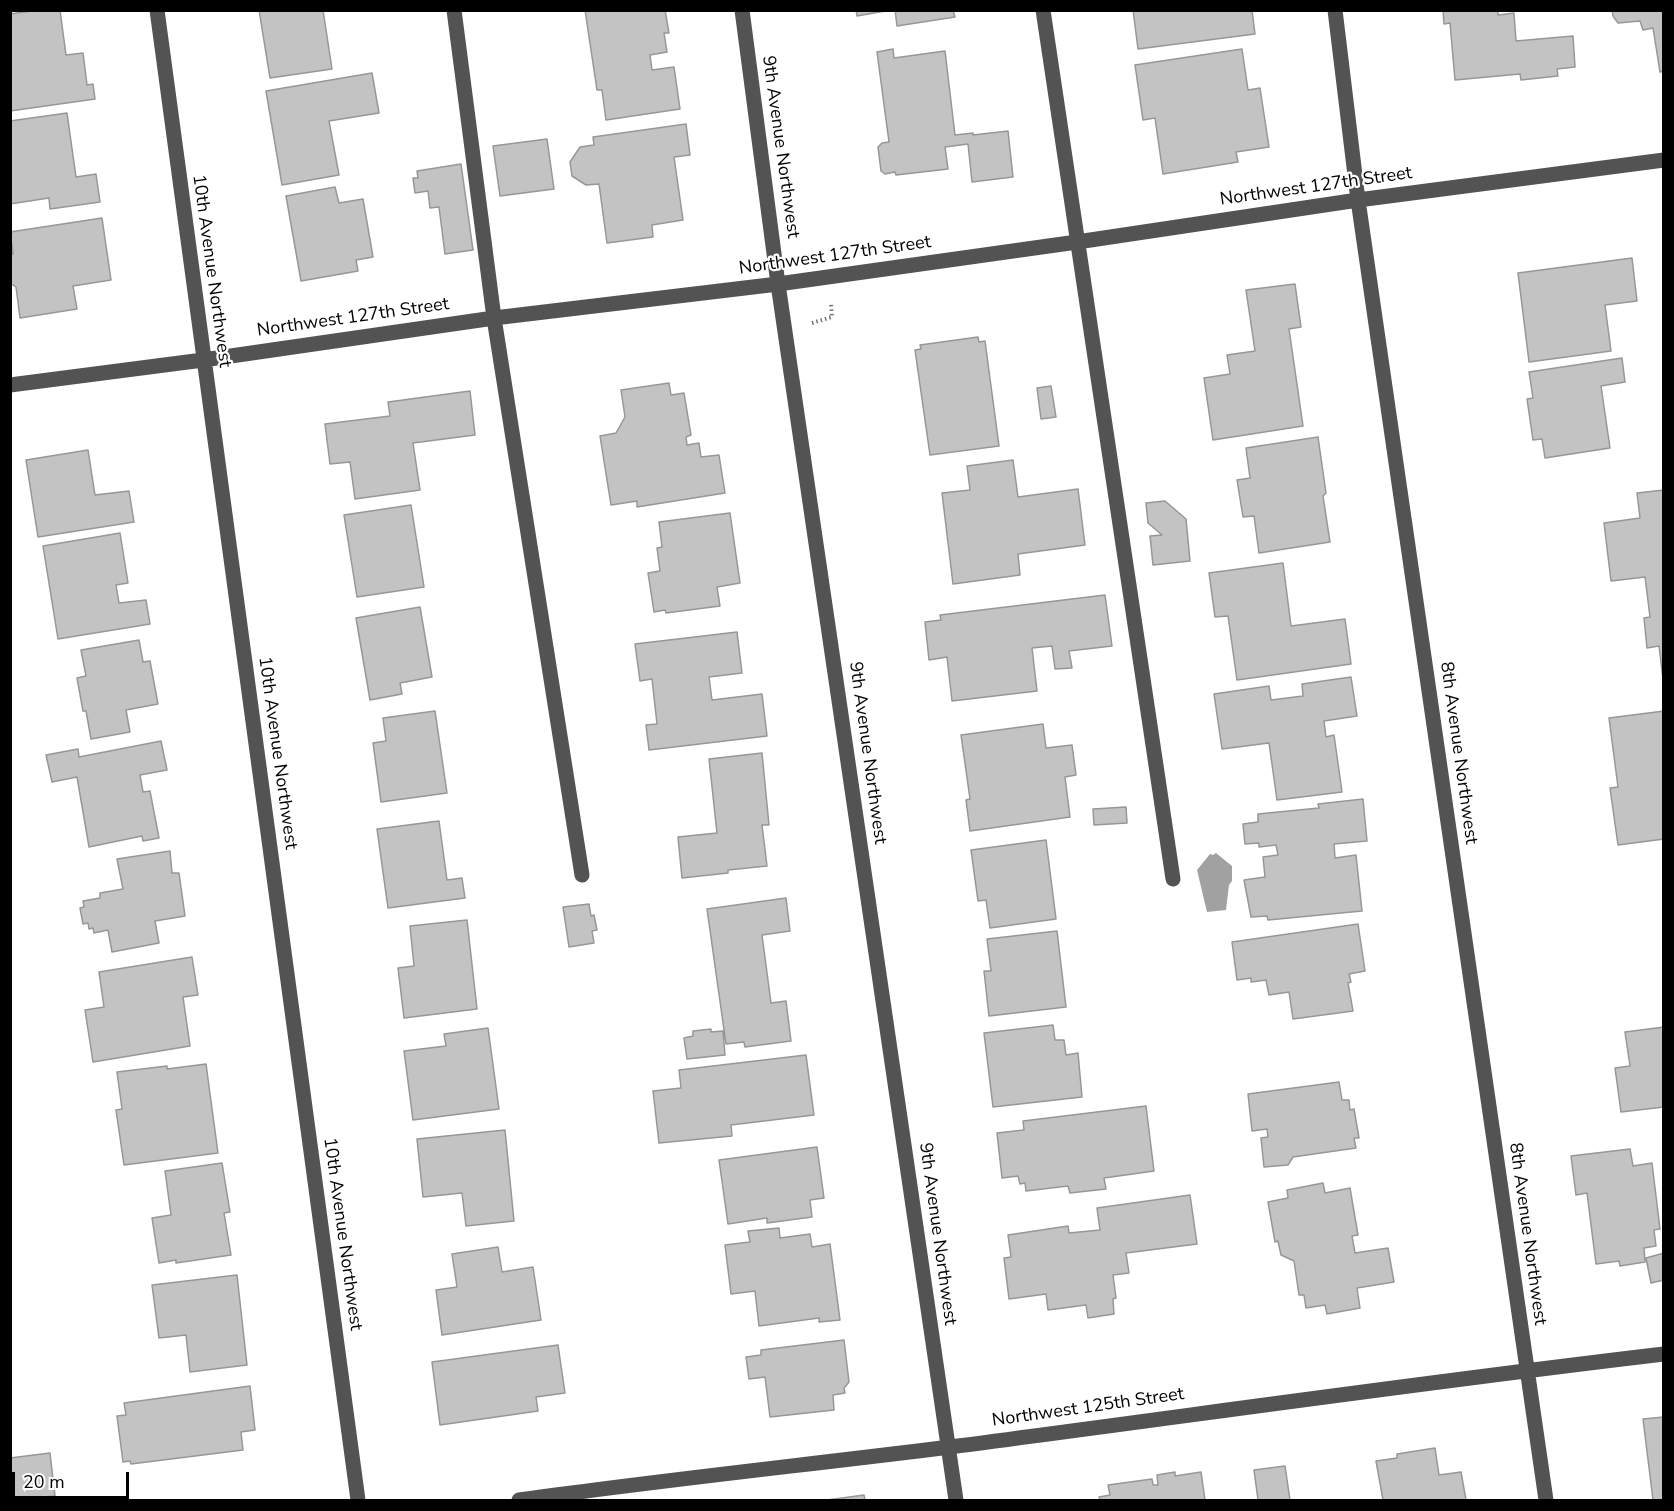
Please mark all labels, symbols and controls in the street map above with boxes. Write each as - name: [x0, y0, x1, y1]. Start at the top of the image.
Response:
- street label: 9th Avenue Northwest: [757, 54, 803, 240]
- street label: Northwest 127th Street: [1219, 163, 1413, 211]
- street label: 10th Avenue Northwest: [187, 173, 235, 369]
- street label: Northwest 127th Street: [738, 232, 932, 280]
- street label: Northwest 127th Street: [256, 294, 450, 342]
- street label: 10th Avenue Northwest: [253, 655, 301, 851]
- street label: 9th Avenue Northwest: [844, 660, 890, 846]
- street label: 8th Avenue Northwest: [1435, 660, 1481, 846]
- street label: 10th Avenue Northwest: [318, 1136, 366, 1332]
- street label: 9th Avenue Northwest: [914, 1141, 960, 1327]
- street label: 8th Avenue Northwest: [1504, 1141, 1550, 1327]
- street label: Northwest 125th Street: [991, 1384, 1185, 1432]
- scale bar: [15, 1460, 132, 1498]
- text: 20 m: [23, 1470, 65, 1494]

